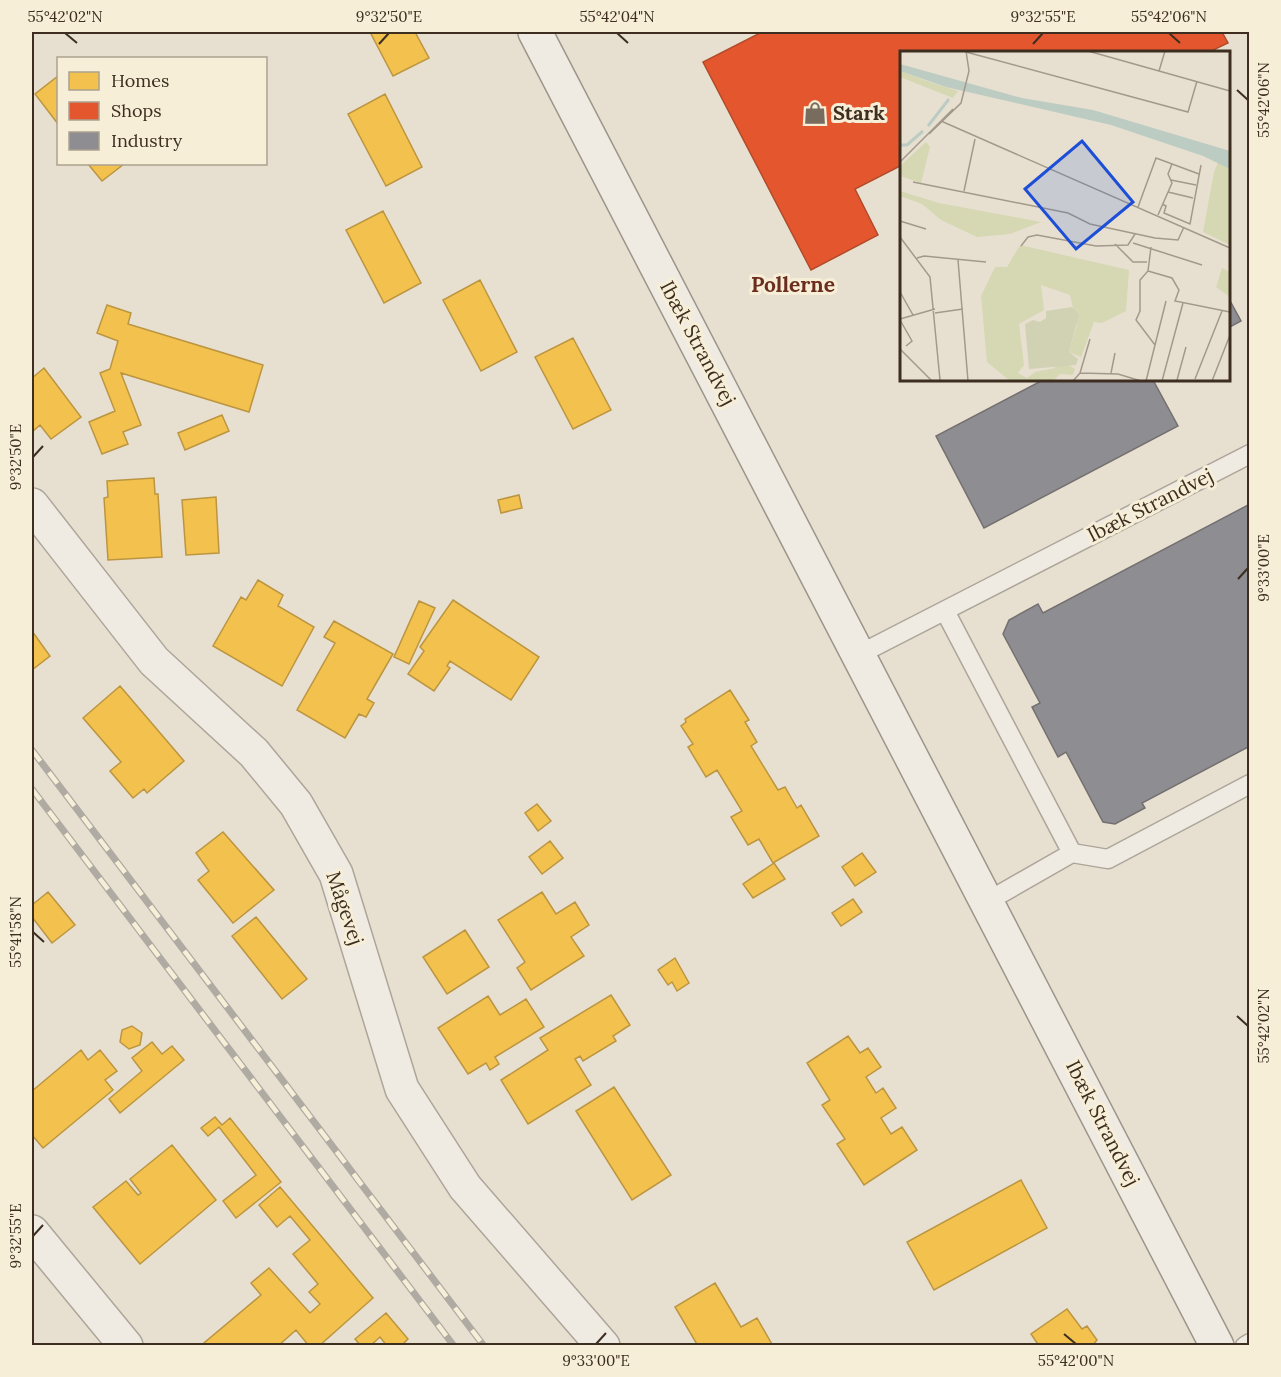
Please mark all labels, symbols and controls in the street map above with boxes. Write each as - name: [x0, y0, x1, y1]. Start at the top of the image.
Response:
- text: 55°42'02"N: [27, 7, 103, 26]
- text: 9°32'50"E: [356, 7, 422, 26]
- text: 55°42'04"N: [579, 7, 655, 26]
- text: 9°32'55"E: [1010, 7, 1076, 26]
- text: 55°42'06"N: [1131, 7, 1207, 26]
- inset map: [900, 51, 1230, 381]
- legend: [57, 57, 267, 165]
- text: 55°42'06"N: [1254, 62, 1273, 138]
- text: Homes: [111, 69, 169, 92]
- text: Shops: [111, 99, 162, 122]
- shop icon: Stark: [802, 100, 828, 126]
- place label: Stark: [833, 100, 885, 125]
- text: Industry: [111, 129, 183, 152]
- district label: Pollerne: [751, 271, 835, 298]
- street label: Ibæk Strandvej: [655, 276, 742, 409]
- text: 9°32'50"E: [6, 424, 25, 490]
- street label: Ibæk Strandvej: [1083, 462, 1217, 547]
- text: 9°33'00"E: [1254, 534, 1273, 602]
- street label: Mågevej: [321, 868, 370, 948]
- text: 55°41'58"N: [6, 896, 25, 968]
- text: 55°42'02"N: [1254, 988, 1273, 1064]
- street label: Ibæk Strandvej: [1061, 1056, 1146, 1190]
- text: 9°32'55"E: [6, 1203, 25, 1269]
- text: 9°33'00"E: [562, 1351, 630, 1370]
- text: 55°42'00"N: [1038, 1351, 1114, 1370]

